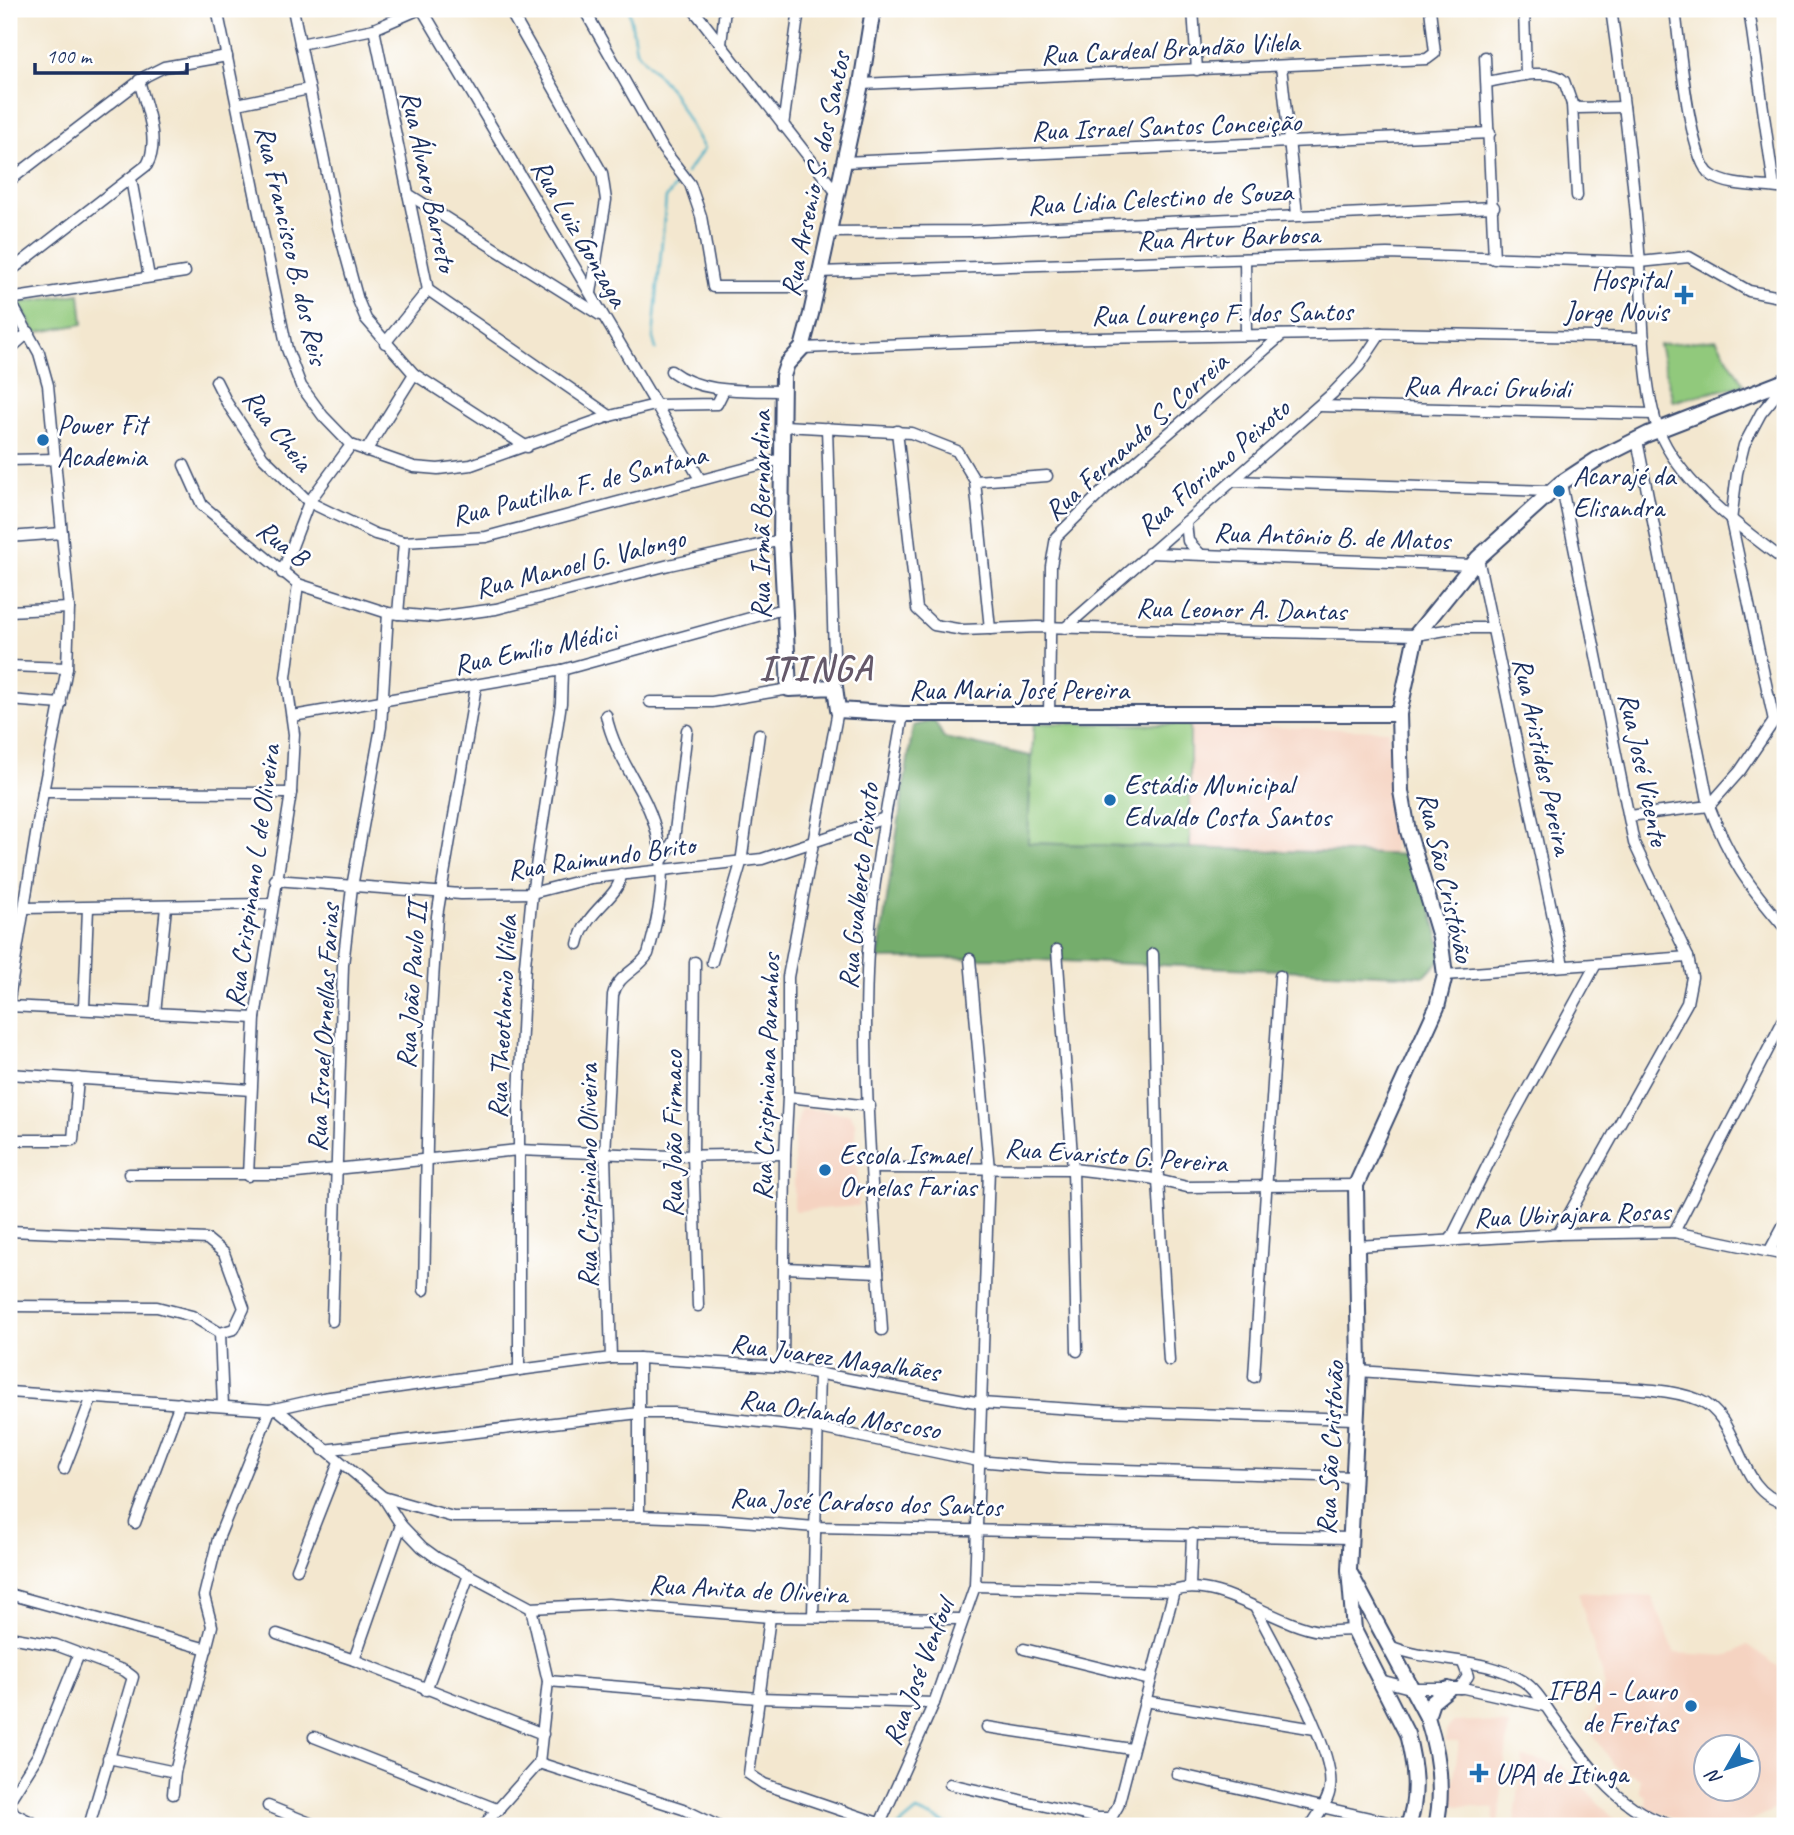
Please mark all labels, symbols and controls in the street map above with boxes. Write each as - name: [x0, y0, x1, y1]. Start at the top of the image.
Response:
- street label: Rua Cardeal Brandão Vilela: [1040, 24, 1302, 72]
- scale bar: [35, 32, 187, 76]
- text: 100 m: [46, 43, 93, 69]
- street label: Rua Arsenio S. dos Santos: [772, 46, 858, 299]
- street label: Rua Álvaro Barreto: [393, 87, 466, 278]
- street label: Rua Israel Santos Conceição: [1030, 104, 1304, 148]
- street label: Rua Francisco B. dos Reis: [248, 122, 337, 370]
- street label: Rua Luiz Gonzaga: [524, 153, 637, 315]
- street label: Rua Lidia Celestino de Souza: [1027, 173, 1295, 222]
- street label: Rua Artur Barbosa: [1136, 216, 1323, 258]
- place label: Hospital Jorge Novis: [1562, 262, 1673, 329]
- marker: Hospital Jorge Novis: [1674, 285, 1694, 305]
- street label: Rua Lourenço F. dos Santos: [1091, 293, 1355, 333]
- street label: Rua Fernando S. Correia: [1037, 343, 1237, 528]
- street label: Rua Araci Grubidi: [1403, 368, 1575, 406]
- street label: Rua Cheia: [235, 382, 322, 479]
- street label: Rua Floriano Peixoto: [1129, 390, 1298, 543]
- place label: Power Fit Academia: [57, 407, 150, 474]
- street label: Rua Irmã Bernardina: [743, 409, 778, 619]
- marker: Power Fit Academia: [35, 432, 51, 448]
- street label: Rua Pautilha F. de Santana: [448, 436, 712, 534]
- place label: Acarajé da Elisandra: [1573, 458, 1677, 525]
- marker: Acarajé da Elisandra: [1551, 483, 1567, 499]
- street label: Rua B: [250, 512, 318, 576]
- street label: Rua Antônio B. de Matos: [1213, 514, 1453, 558]
- street label: Rua Manoel G. Valongo: [472, 520, 691, 606]
- street label: Rua Leonor A. Dantas: [1136, 590, 1349, 628]
- street label: Rua Emílio Médici: [450, 613, 623, 682]
- district label: ITINGA: [759, 646, 873, 691]
- street label: Rua Aristides Pereira: [1505, 654, 1581, 860]
- street label: Rua Maria José Pereira: [909, 672, 1131, 707]
- street label: Rua José Vicente: [1611, 689, 1678, 850]
- street label: Rua Crispinano L de Oliveira: [216, 741, 288, 1010]
- place label: Estádio Municipal Edvaldo Costa Santos: [1124, 767, 1333, 834]
- street label: Rua Gualberto Peixoto: [830, 779, 886, 991]
- street label: Rua São Cristóvão: [1409, 788, 1483, 968]
- marker: Estádio Municipal Edvaldo Costa Santos: [1102, 792, 1118, 808]
- street label: Rua Raimundo Brito: [505, 826, 700, 887]
- street label: Rua João Paulo II: [388, 894, 435, 1070]
- street label: Rua Israel Ornellas Farias: [299, 901, 347, 1153]
- street label: Rua Theothonio Vilela: [479, 913, 525, 1120]
- street label: Rua Crispiniana Paranhos: [744, 951, 788, 1201]
- street label: Rua João Firmaco: [655, 1048, 690, 1217]
- street label: Rua Crispiniano Oliveira: [570, 1062, 605, 1288]
- street label: Rua Evaristo G. Pereira: [1004, 1130, 1230, 1180]
- place label: Escola Ismael Ornelas Farias: [839, 1137, 979, 1204]
- marker: Escola Ismael Ornelas Farias: [817, 1162, 833, 1178]
- street label: Rua Ubirajara Rosas: [1473, 1193, 1673, 1235]
- street label: Rua Juarez Magalhães: [728, 1325, 944, 1389]
- street label: Rua São Cristóvão: [1308, 1358, 1352, 1536]
- street label: Rua Orlando Moscoso: [737, 1381, 945, 1447]
- street label: Rua José Cardoso dos Santos: [729, 1480, 1005, 1524]
- street label: Rua Anita de Oliveira: [648, 1566, 851, 1612]
- street label: Rua José Venfoul: [874, 1589, 964, 1750]
- place label: IFBA - Lauro de Freitas: [1546, 1673, 1679, 1740]
- marker: IFBA - Lauro de Freitas: [1683, 1698, 1699, 1714]
- north arrow: [1692, 1734, 1762, 1804]
- place label: UPA de Itinga: [1495, 1756, 1630, 1791]
- marker: UPA de Itinga: [1469, 1763, 1489, 1783]
- text: N: [1700, 1763, 1728, 1790]

